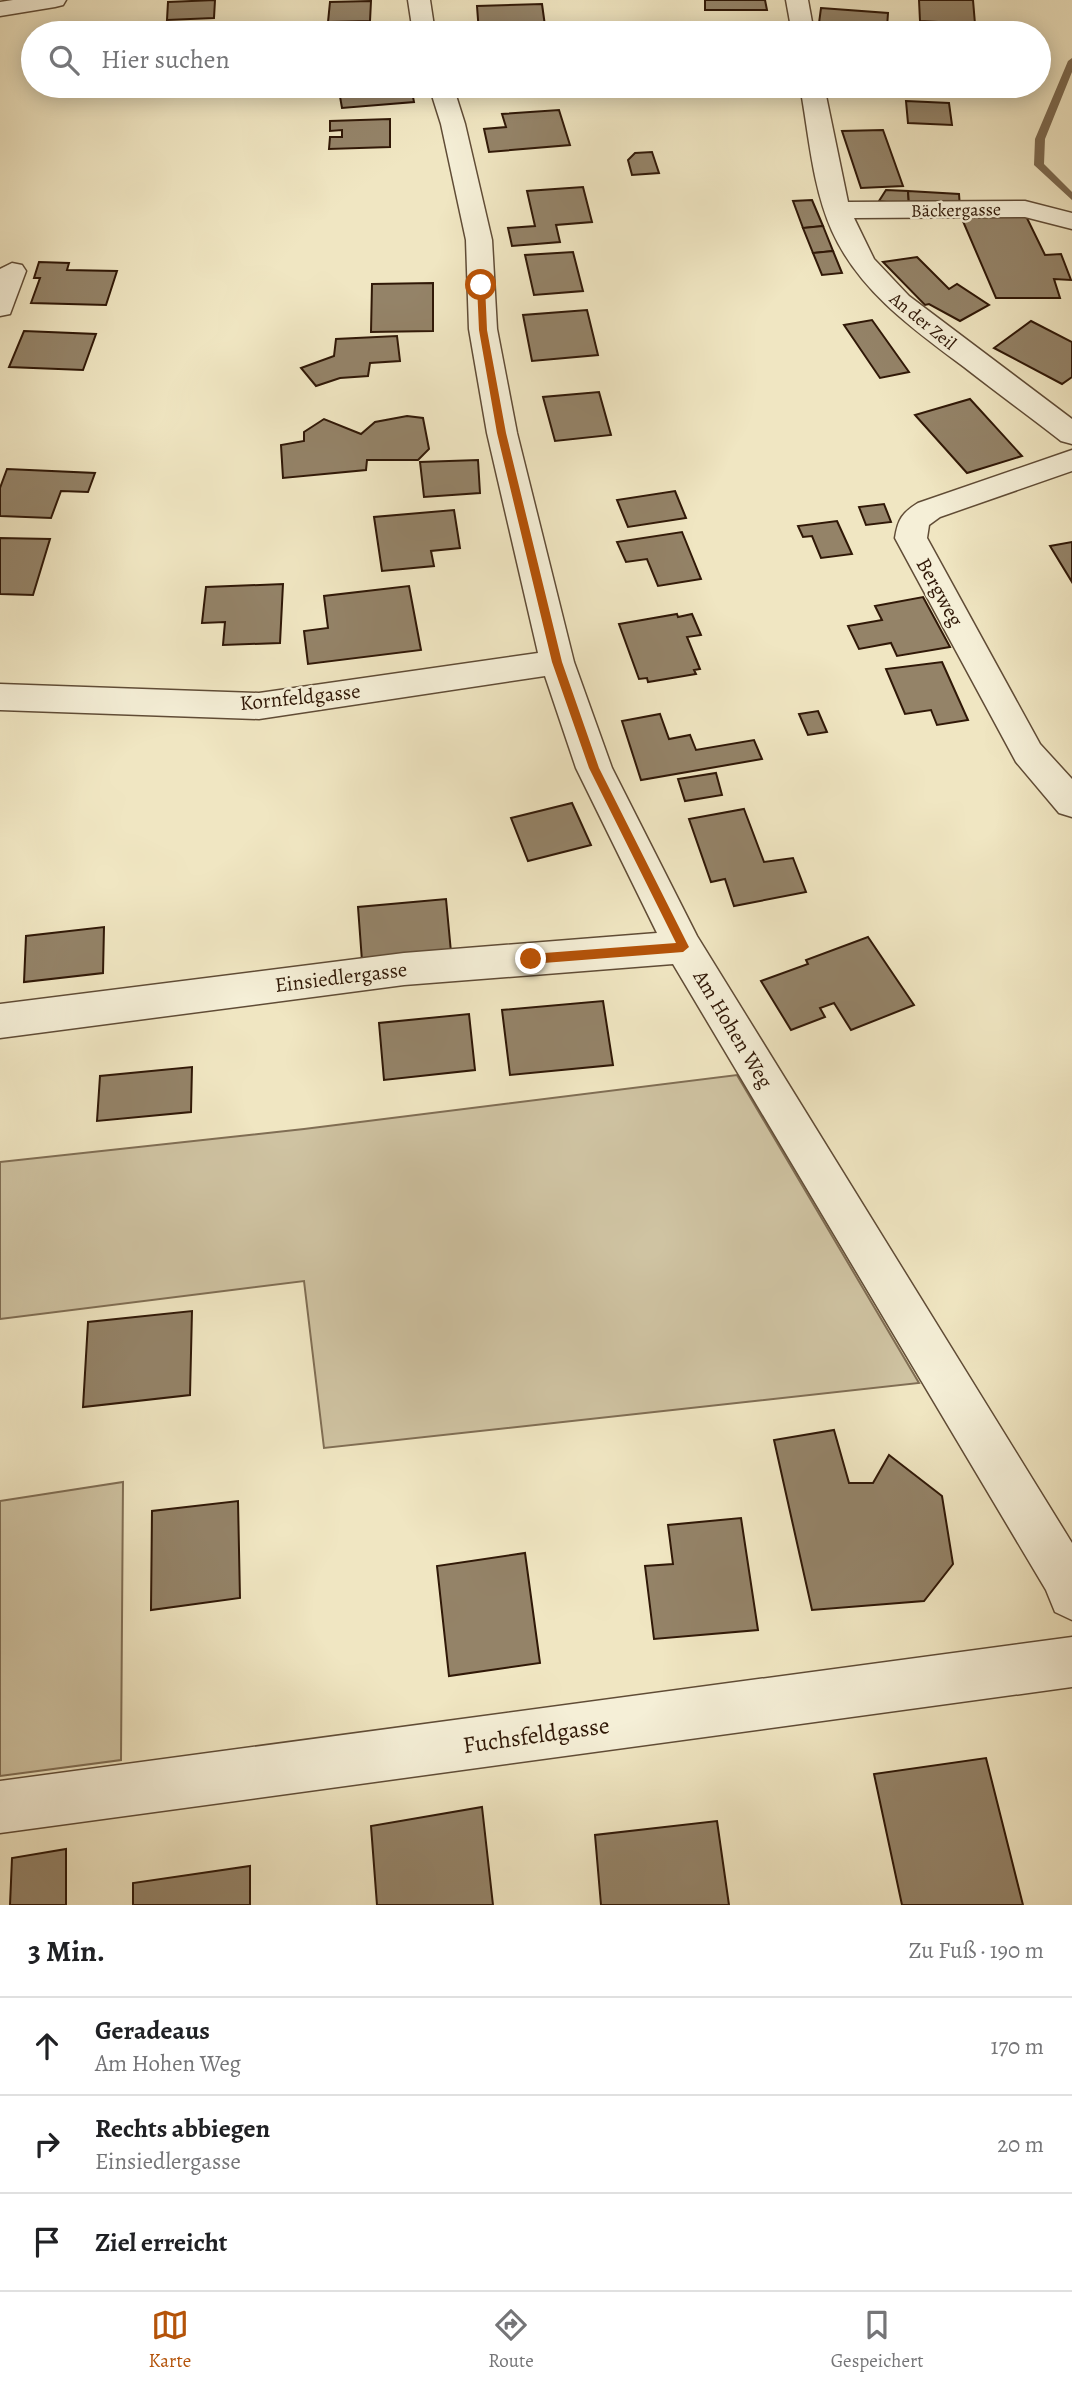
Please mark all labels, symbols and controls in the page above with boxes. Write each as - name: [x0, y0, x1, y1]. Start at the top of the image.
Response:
- search box: [21, 21, 1051, 98]
- icon: search: [45, 41, 83, 79]
- text: Hier suchen: [101, 42, 230, 77]
- street label: Bäckergasse: [911, 197, 1001, 223]
- route start: [465, 269, 496, 300]
- street label: An der Zeil: [884, 286, 962, 356]
- street label: Bergweg: [910, 553, 971, 632]
- street label: Kornfeldgasse: [238, 677, 362, 717]
- route end: [515, 943, 546, 974]
- street label: Einsiedlergasse: [273, 955, 409, 999]
- street label: Am Hohen Weg: [686, 964, 780, 1094]
- street label: Fuchsfeldgasse: [461, 1709, 611, 1761]
- text: 3 Min.: [28, 1931, 105, 1971]
- text: Zu Fuß · 190 m: [908, 1935, 1044, 1966]
- text: Geradeaus: [95, 2013, 210, 2048]
- icon: ahead: [28, 2027, 66, 2065]
- text: 170 m: [991, 2031, 1044, 2062]
- text: Am Hohen Weg: [95, 2048, 241, 2079]
- text: Rechts abbiegen: [95, 2111, 270, 2146]
- icon: right: [28, 2125, 66, 2163]
- text: 20 m: [997, 2129, 1044, 2160]
- text: Einsiedlergasse: [95, 2146, 241, 2177]
- icon: arrive: [28, 2223, 66, 2261]
- text: Ziel erreicht: [95, 2225, 228, 2260]
- tab: Karte: [149, 2306, 191, 2374]
- tab: Route: [488, 2306, 534, 2374]
- tab: Gespeichert: [831, 2306, 923, 2374]

